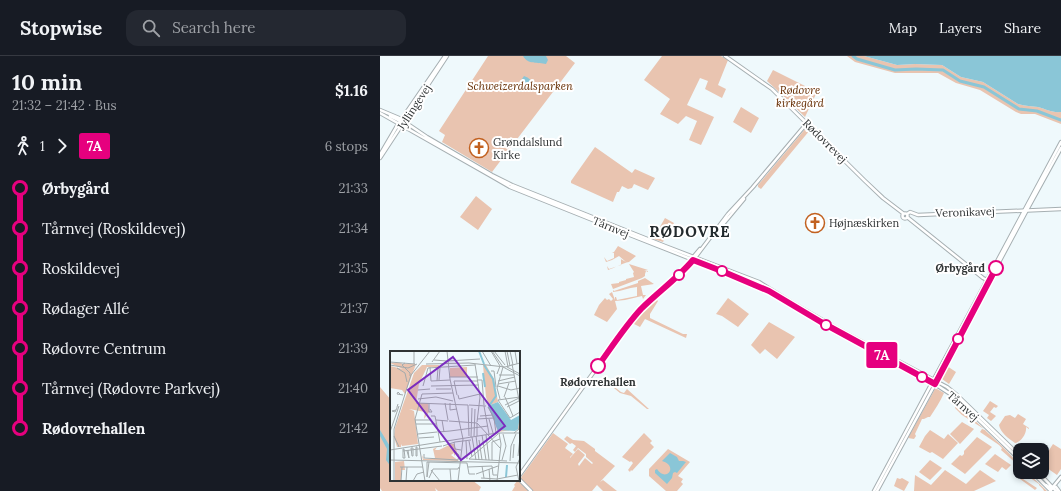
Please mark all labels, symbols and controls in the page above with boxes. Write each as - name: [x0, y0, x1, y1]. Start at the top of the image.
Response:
- search box: [126, 10, 406, 46]
- text: Stopwise: [20, 16, 102, 40]
- icon: search: [140, 17, 162, 39]
- text: Search here: [172, 18, 255, 37]
- text: Map: [889, 19, 917, 37]
- text: Layers: [939, 19, 982, 37]
- text: Share: [1004, 19, 1041, 37]
- text: 10 min: [12, 68, 82, 96]
- park label: Schweizerdalsparken: [467, 79, 573, 93]
- text: $1.16: [335, 81, 368, 100]
- street label: Jyllingevej: [393, 81, 434, 133]
- park label: Rødovre kirkegård: [776, 83, 825, 110]
- text: 21:32 – 21:42 · Bus: [12, 97, 117, 114]
- street label: Rødovrevej: [800, 116, 850, 166]
- icon: walk: [12, 135, 34, 157]
- icon: forward: [51, 135, 73, 157]
- place label: Grøndalslund Kirke: [493, 135, 563, 162]
- text: 7A: [87, 137, 102, 155]
- church icon: Grøndalslund Kirke: [468, 137, 490, 159]
- text: 1: [40, 138, 45, 155]
- text: 6 stops: [325, 138, 368, 155]
- text: Ørbygård: [42, 179, 109, 198]
- text: 21:33: [339, 180, 368, 197]
- street label: Veronikavej: [934, 204, 995, 220]
- church icon: Højnæskirken: [804, 212, 826, 234]
- street label: Tårnvej: [591, 213, 631, 241]
- place label: Højnæskirken: [829, 216, 899, 230]
- text: Tårnvej (Roskildevej): [42, 219, 185, 238]
- text: 21:34: [339, 220, 368, 237]
- district label: RØDOVRE: [649, 222, 731, 241]
- text: Roskildevej: [42, 259, 120, 278]
- text: 21:35: [339, 260, 368, 277]
- marker: Ørbygård: [988, 260, 1004, 276]
- place label: Ørbygård: [936, 261, 985, 275]
- unlabelled marker: [716, 265, 728, 277]
- unlabelled marker: [673, 269, 685, 281]
- text: Rødager Allé: [42, 299, 129, 318]
- text: 21:37: [340, 300, 368, 317]
- unlabelled marker: [820, 319, 832, 331]
- unlabelled marker: [952, 333, 964, 345]
- text: Rødovre Centrum: [42, 339, 166, 358]
- text: 21:39: [338, 340, 368, 357]
- line badge: 7A: [864, 342, 900, 368]
- text: 7A: [874, 346, 890, 364]
- inset map: [390, 351, 520, 481]
- marker: Rødovrehallen: [590, 358, 606, 374]
- unlabelled marker: [916, 371, 928, 383]
- place label: Rødovrehallen: [560, 375, 636, 389]
- text: Tårnvej (Rødovre Parkvej): [42, 379, 220, 398]
- text: 21:40: [338, 380, 368, 397]
- street label: Tårnvej: [944, 388, 982, 424]
- text: Rødovrehallen: [42, 419, 145, 438]
- text: 21:42: [339, 420, 368, 437]
- map controls: [1013, 443, 1049, 479]
- button: layers: [1013, 443, 1049, 479]

